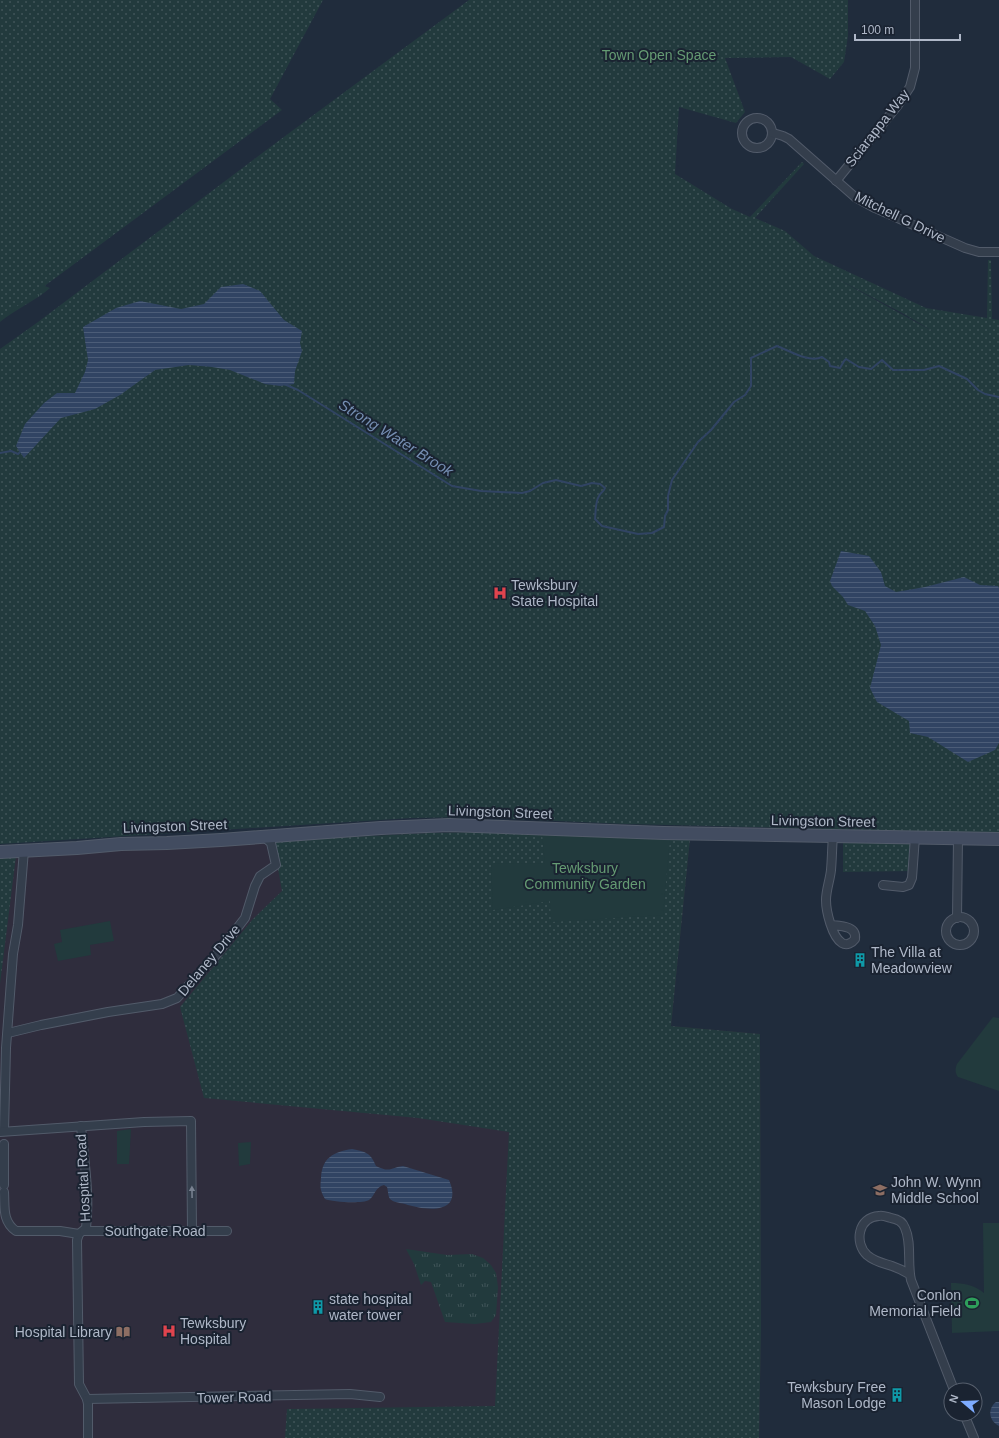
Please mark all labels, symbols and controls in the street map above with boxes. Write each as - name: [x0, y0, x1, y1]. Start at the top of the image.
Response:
- scale bar: [855, 16, 960, 42]
- text: 100 m: [861, 23, 894, 37]
- park label: Town Open Space: [602, 47, 716, 63]
- street label: Sciarappa Way: [842, 86, 912, 170]
- street label: Mitchell G Drive: [852, 188, 948, 246]
- water label: Strong Water Brook: [336, 396, 458, 480]
- place label: Tewksbury State Hospital: [511, 577, 598, 609]
- hospital icon: Tewksbury State Hospital: [492, 585, 508, 601]
- street label: Livingston Street: [448, 802, 552, 822]
- street label: Livingston Street: [771, 812, 875, 830]
- street label: Livingston Street: [123, 816, 227, 836]
- park label: Tewksbury Community Garden: [524, 860, 646, 892]
- street label: Delaney Drive: [175, 921, 244, 999]
- place label: The Villa at Meadowview: [871, 944, 953, 976]
- building icon: The Villa at Meadowview: [852, 952, 868, 968]
- street label: Hospital Road: [73, 1134, 93, 1222]
- place label: John W. Wynn Middle School: [891, 1174, 981, 1206]
- school or university icon: John W. Wynn Middle School: [872, 1182, 888, 1198]
- one-way arrow: [189, 1185, 195, 1198]
- street label: Southgate Road: [104, 1223, 206, 1239]
- place label: Conlon Memorial Field: [869, 1287, 961, 1319]
- place label: state hospital water tower: [328, 1291, 412, 1323]
- sports icon: Conlon Memorial Field: [964, 1295, 980, 1311]
- building icon: state hospital water tower: [310, 1299, 326, 1315]
- place label: Tewksbury Hospital: [180, 1315, 246, 1347]
- hospital icon: Tewksbury Hospital: [161, 1323, 177, 1339]
- place label: Hospital Library: [15, 1324, 112, 1340]
- library icon: Hospital Library: [115, 1324, 131, 1340]
- place label: Tewksbury Free Mason Lodge: [787, 1379, 886, 1411]
- north arrow: [943, 1382, 983, 1422]
- building icon: Tewksbury Free Mason Lodge: [889, 1387, 905, 1403]
- street label: Tower Road: [197, 1388, 271, 1406]
- text: N: [947, 1393, 961, 1404]

